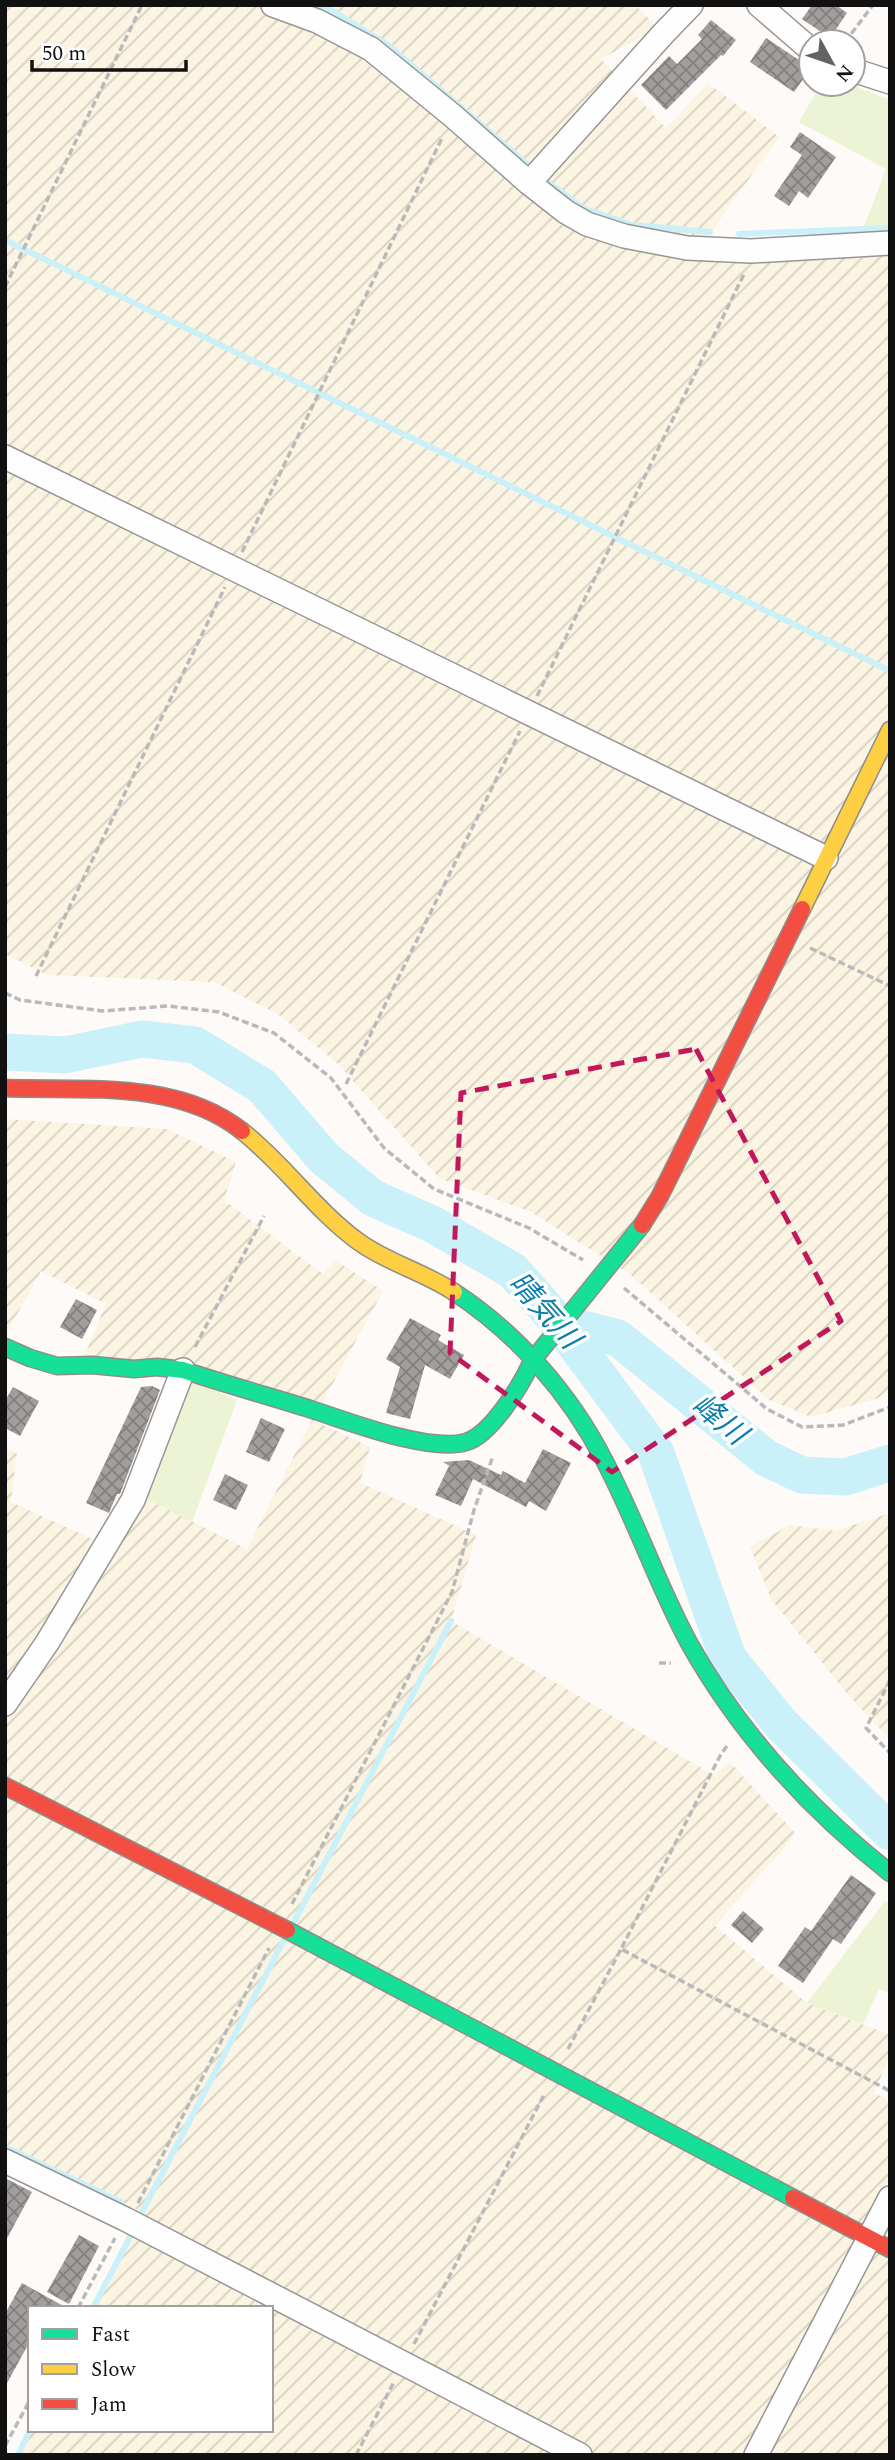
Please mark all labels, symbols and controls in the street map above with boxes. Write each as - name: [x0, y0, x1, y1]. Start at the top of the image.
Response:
- scale bar: [32, 28, 186, 72]
- north arrow: [797, 28, 867, 98]
- text: 50 m: [42, 38, 86, 70]
- text: N: [828, 58, 860, 88]
- water label: 晴気川: [497, 1262, 593, 1362]
- water label: 峰川: [681, 1383, 759, 1459]
- legend: [28, 2306, 273, 2432]
- text: Fast: [91, 2319, 130, 2351]
- text: Slow: [91, 2354, 137, 2386]
- text: Jam: [91, 2389, 127, 2421]

